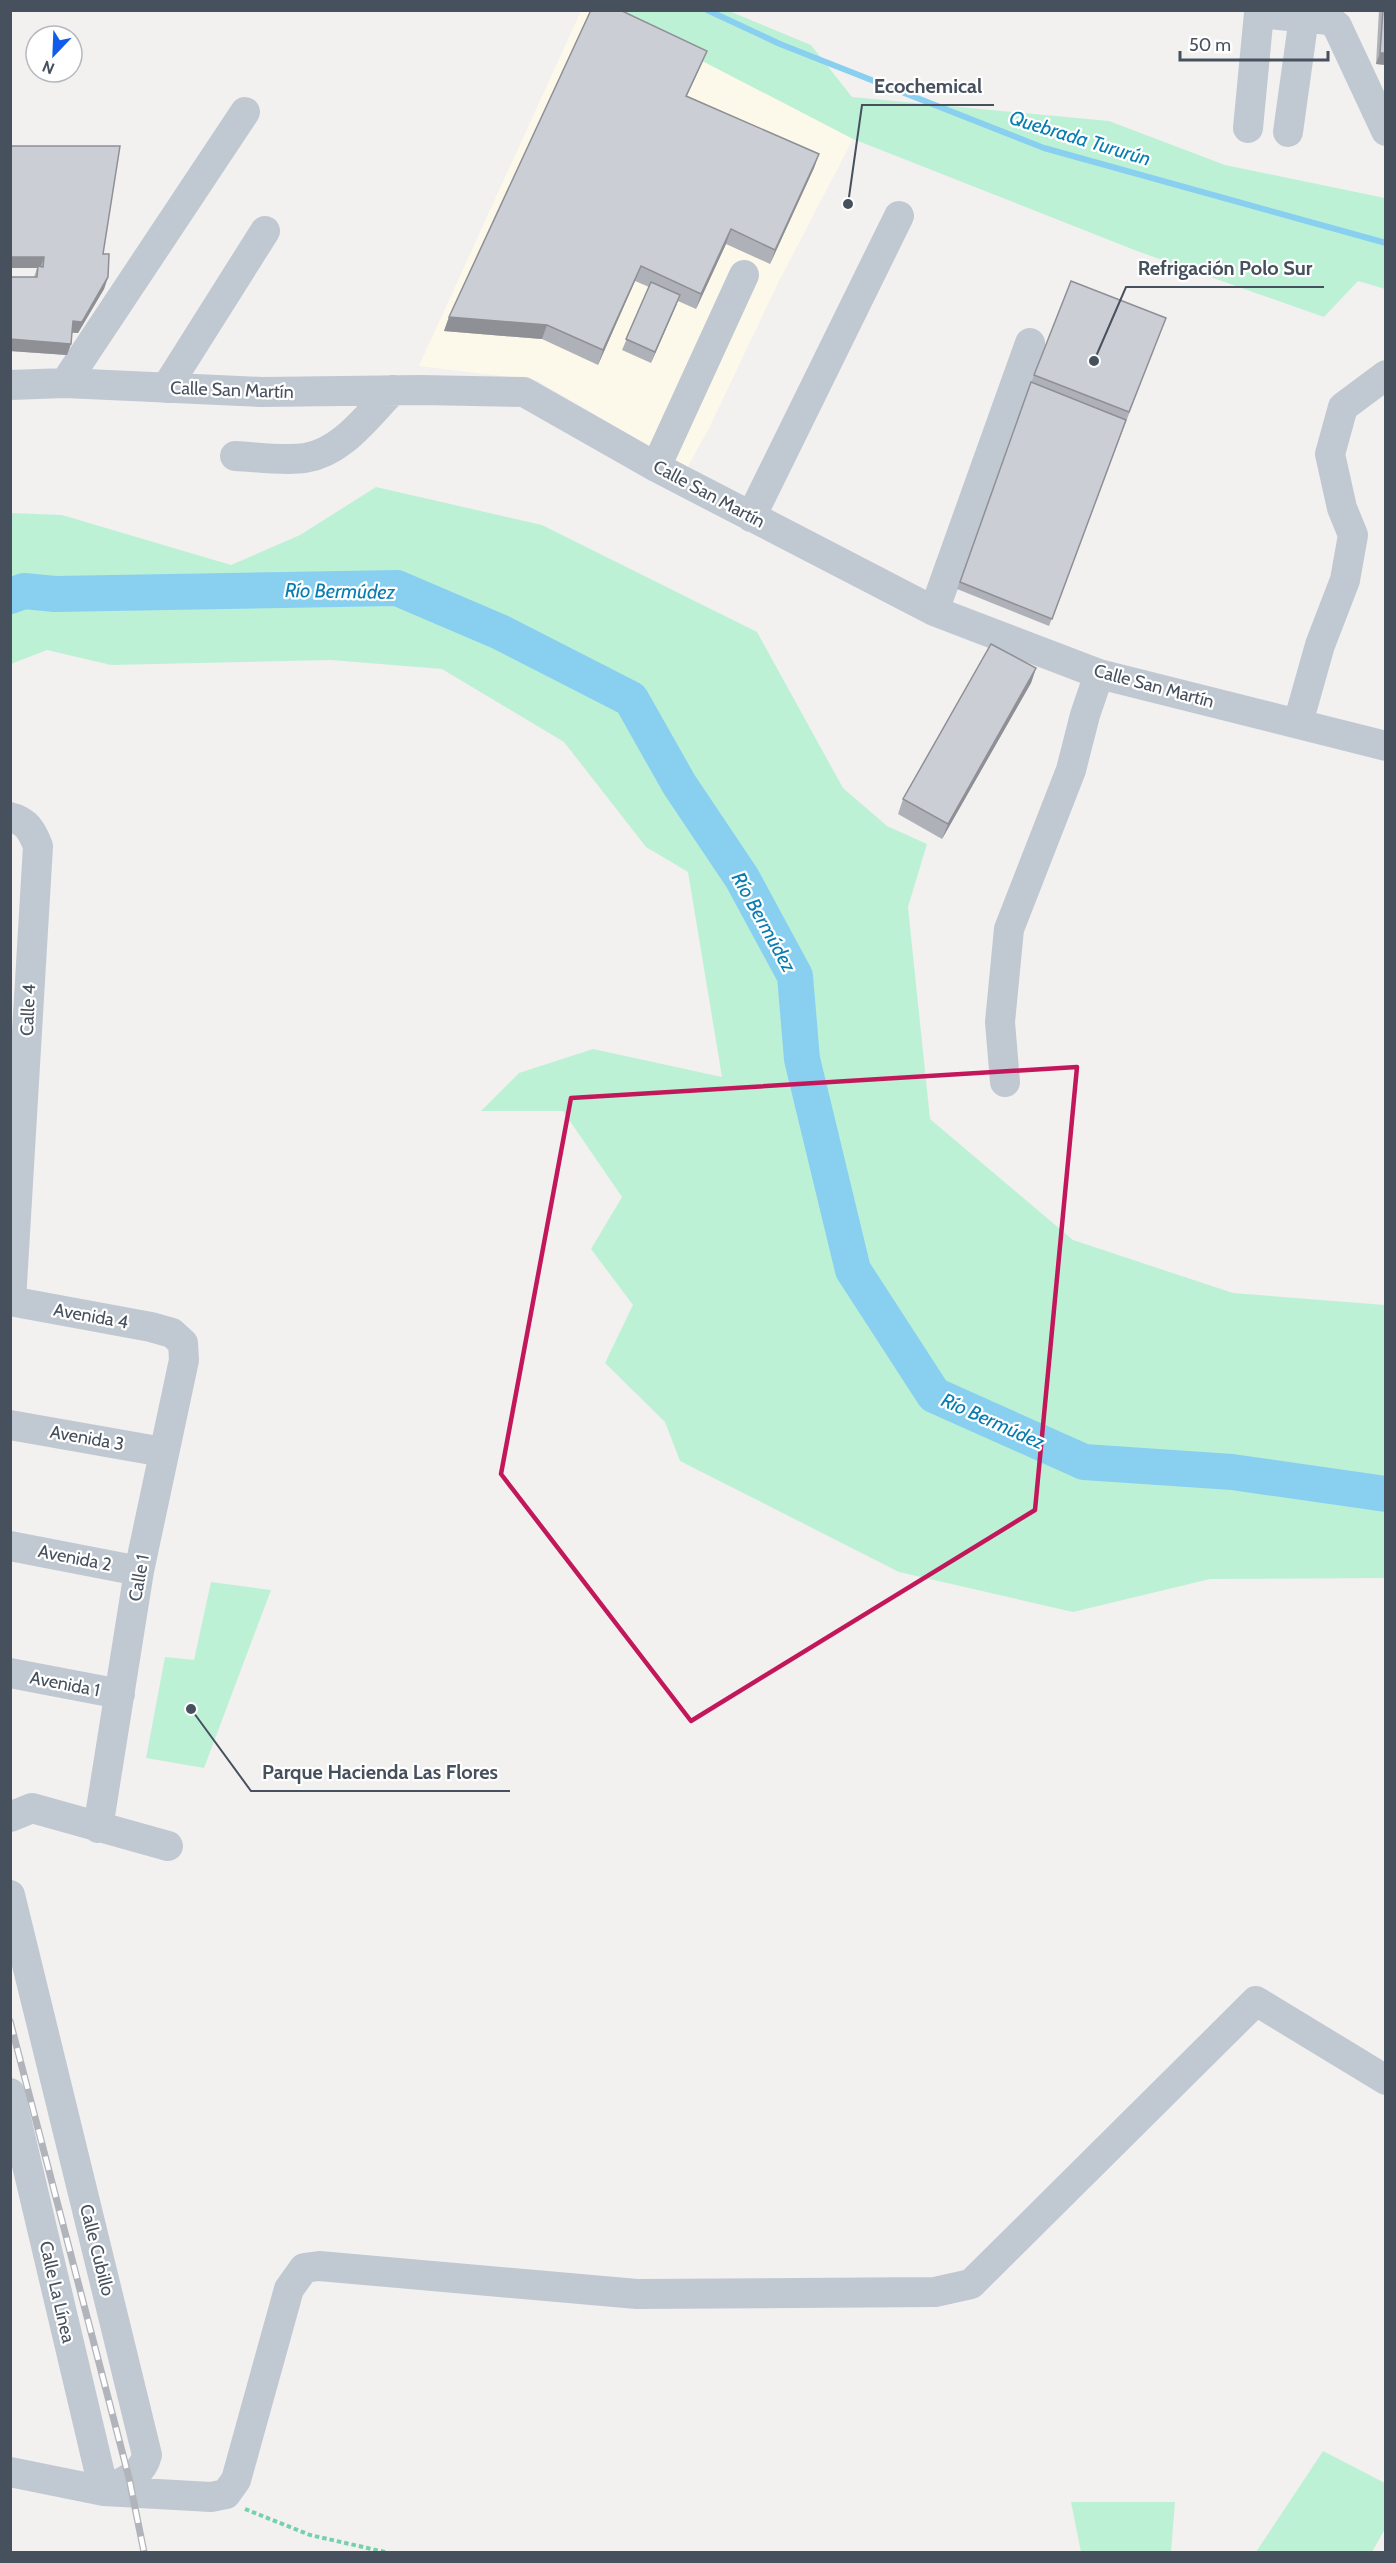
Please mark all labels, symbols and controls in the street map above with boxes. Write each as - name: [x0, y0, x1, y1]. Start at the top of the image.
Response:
- north arrow: [24, 24, 84, 84]
- scale bar: [1180, 24, 1328, 62]
- text: 50 m: [1189, 34, 1231, 56]
- text: N: [39, 56, 57, 78]
- callout: Ecochemical: [862, 67, 994, 105]
- text: Ecochemical: [874, 74, 982, 98]
- water label: Quebrada Tururún: [1006, 105, 1154, 171]
- callout: Refrigación Polo Sur: [1126, 249, 1324, 287]
- text: Refrigación Polo Sur: [1138, 256, 1313, 280]
- street label: Calle San Martín: [170, 377, 294, 403]
- street label: Calle San Martín: [649, 455, 769, 533]
- water label: Río Bermúdez: [285, 578, 396, 604]
- street label: Calle San Martín: [1092, 659, 1216, 713]
- water label: Río Bermúdez: [727, 868, 801, 976]
- street label: Calle 4: [16, 984, 40, 1036]
- street label: Avenida 4: [52, 1299, 130, 1333]
- water label: Río Bermúdez: [938, 1388, 1049, 1455]
- street label: Avenida 3: [48, 1421, 126, 1455]
- street label: Avenida 2: [36, 1540, 114, 1576]
- street label: Calle 1: [124, 1553, 154, 1603]
- street label: Avenida 1: [28, 1666, 102, 1702]
- callout: Parque Hacienda Las Flores: [251, 1753, 510, 1791]
- text: Parque Hacienda Las Flores: [262, 1760, 498, 1784]
- street label: Calle Cubillo: [75, 2202, 119, 2298]
- street label: Calle La Línea: [35, 2239, 79, 2345]

